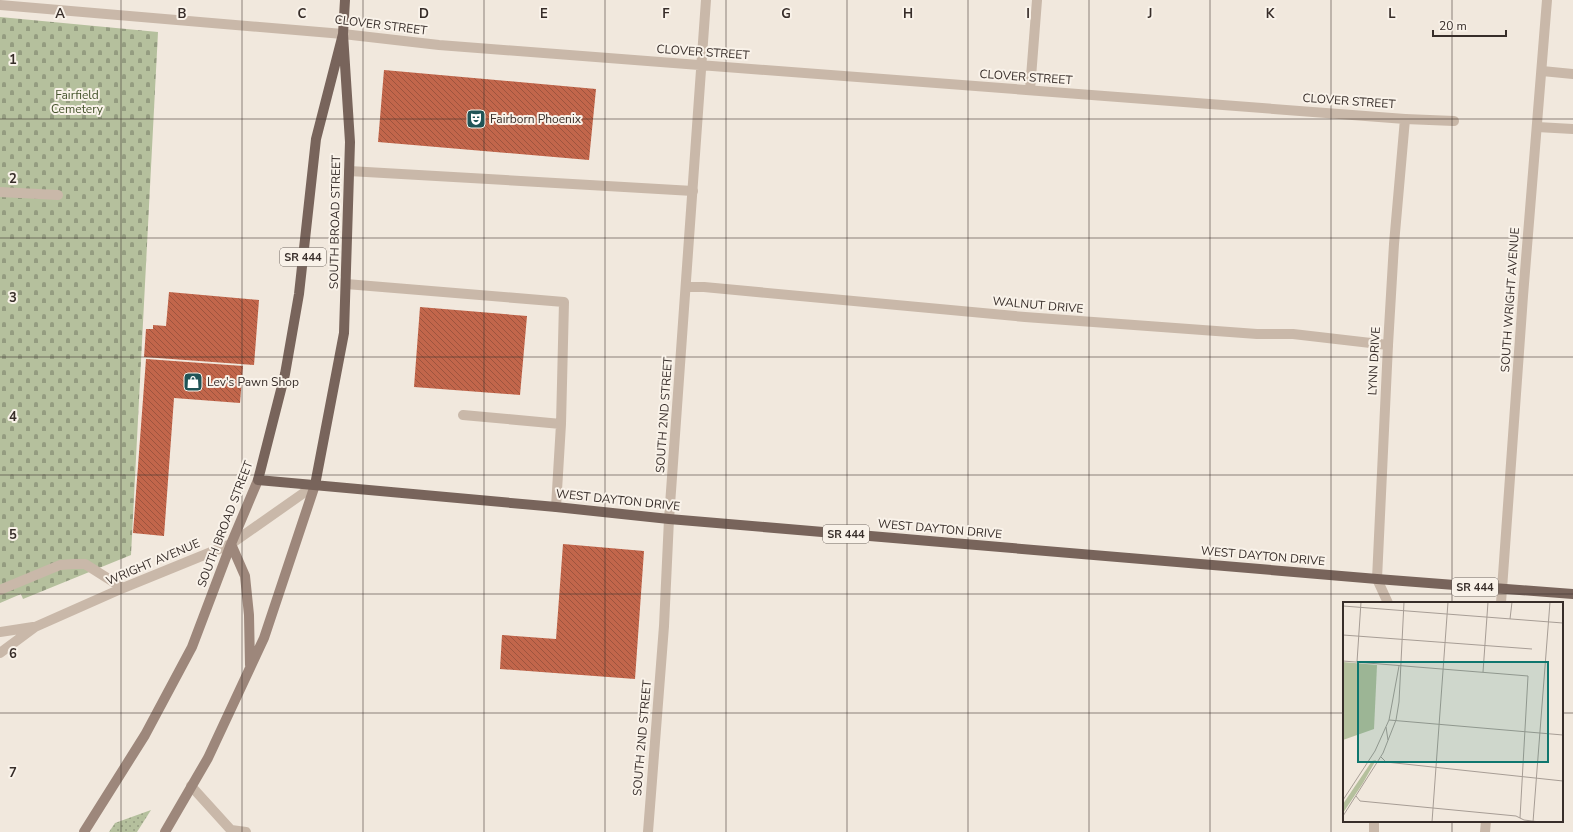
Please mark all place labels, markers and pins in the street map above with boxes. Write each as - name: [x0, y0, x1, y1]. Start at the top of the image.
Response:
- theatre icon: Fairborn Phoenix: [465, 108, 487, 130]
- place label: Fairborn Phoenix: [490, 111, 582, 127]
- shop icon: Lev's Pawn Shop: [182, 371, 204, 393]
- place label: Lev's Pawn Shop: [207, 374, 299, 390]

